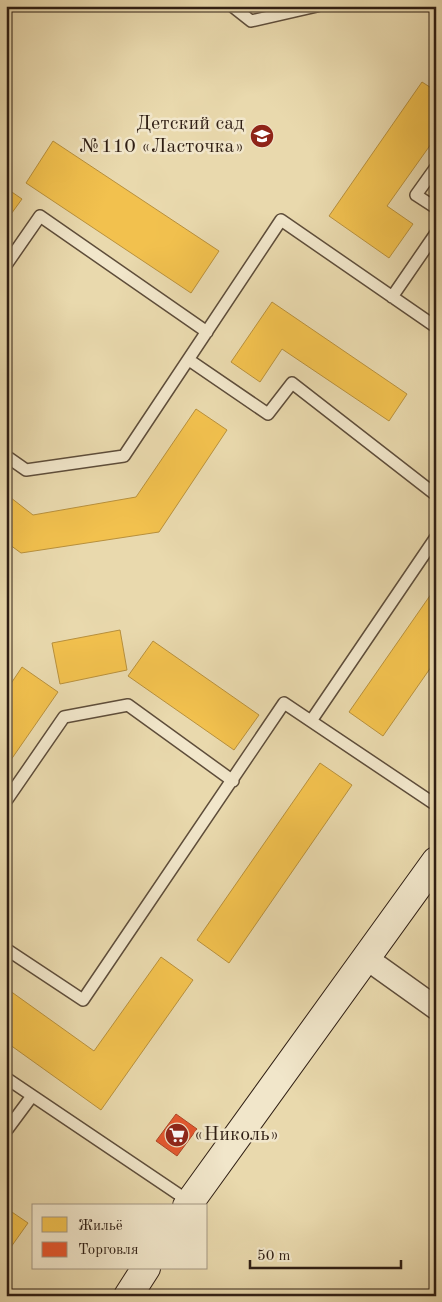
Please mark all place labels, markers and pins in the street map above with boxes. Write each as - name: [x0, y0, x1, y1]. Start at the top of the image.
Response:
- place label: Детский сад №110 «Ласточка»: [80, 114, 244, 157]
- school or university icon: Детский сад №110 «Ласточка»: [249, 123, 275, 149]
- supermarket icon: «Николь»: [164, 1122, 190, 1148]
- place label: «Николь»: [194, 1125, 279, 1145]

